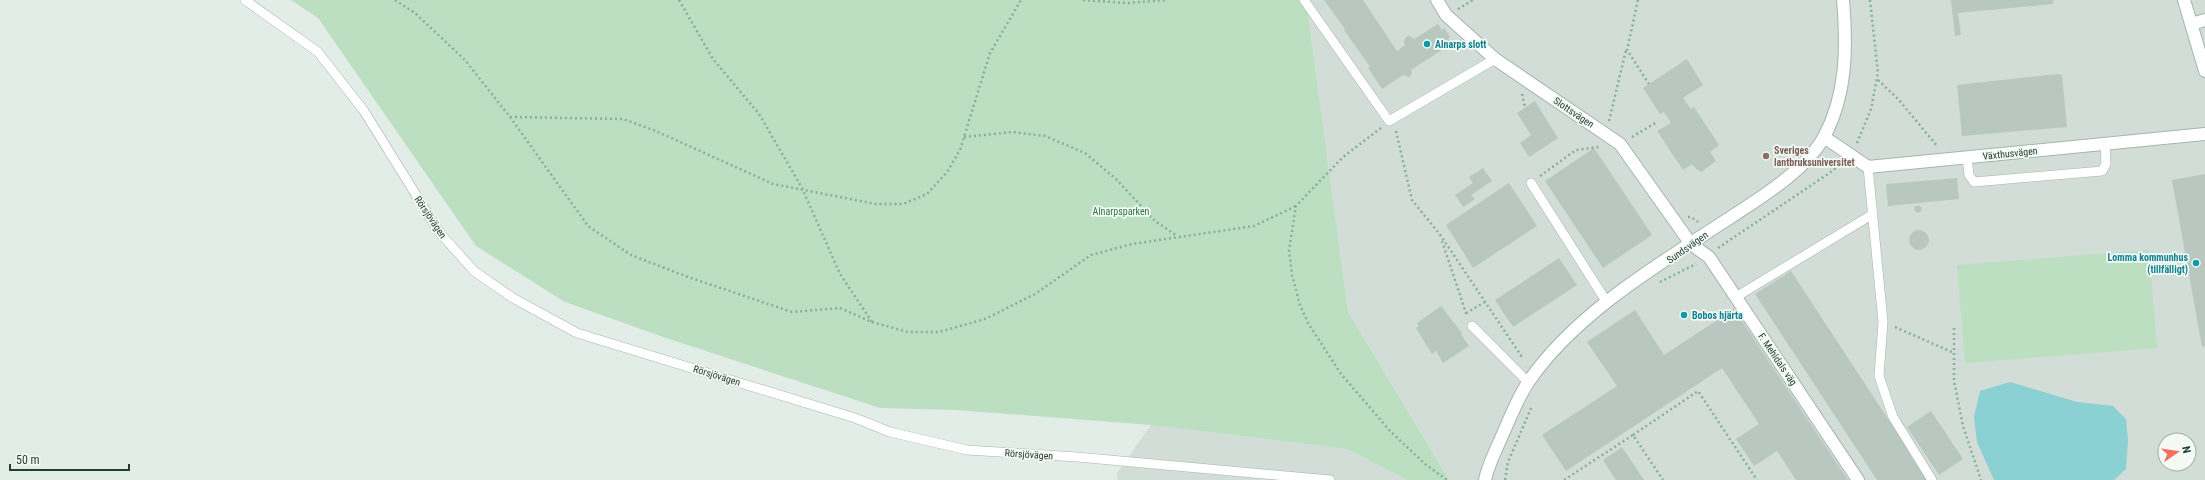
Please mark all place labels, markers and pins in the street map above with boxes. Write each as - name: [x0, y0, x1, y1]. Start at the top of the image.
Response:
- marker: Alnarps slott: [1422, 39, 1432, 49]
- place label: Alnarps slott: [1435, 39, 1486, 50]
- place label: Sveriges lantbruksuniversitet: [1774, 145, 1855, 168]
- marker: Sveriges lantbruksuniversitet: [1761, 151, 1771, 161]
- place label: Lomma kommunhus (tillfälligt): [2108, 252, 2188, 276]
- marker: Lomma kommunhus (tillfälligt): [2191, 258, 2201, 268]
- marker: Bobos hjärta: [1679, 310, 1689, 320]
- place label: Bobos hjärta: [1692, 310, 1743, 321]

